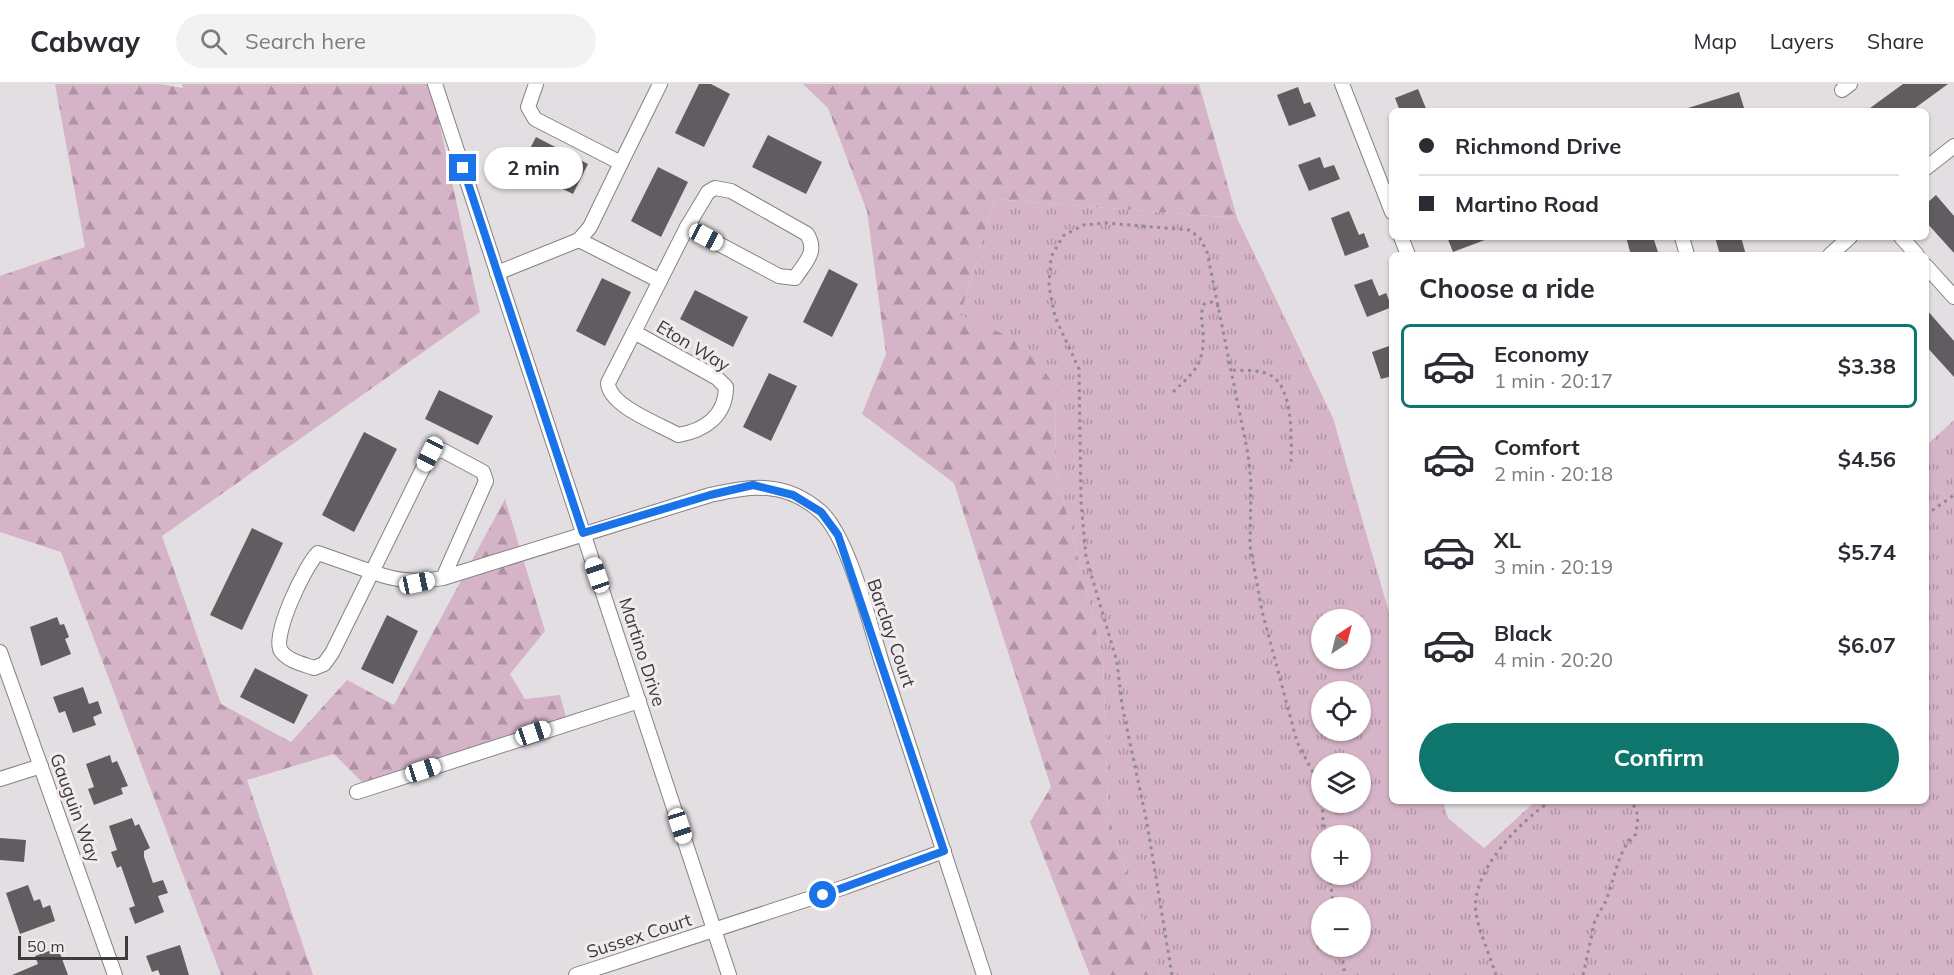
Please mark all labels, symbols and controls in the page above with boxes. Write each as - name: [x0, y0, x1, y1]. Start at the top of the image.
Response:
- search box: [176, 14, 596, 68]
- text: Cabway: [30, 24, 140, 59]
- icon: search: [197, 25, 230, 58]
- text: Search here: [245, 27, 366, 55]
- text: Map: [1694, 28, 1737, 54]
- text: Layers: [1770, 28, 1834, 54]
- text: Share: [1867, 28, 1924, 54]
- text: Richmond Drive: [1455, 132, 1621, 160]
- callout: 2 min: [484, 147, 583, 189]
- route end: [449, 154, 476, 181]
- text: 2 min: [507, 155, 560, 180]
- text: Martino Road: [1455, 190, 1599, 218]
- car: [686, 221, 726, 253]
- text: Choose a ride: [1419, 271, 1595, 305]
- street label: Eton Way: [652, 315, 734, 377]
- icon: car: [1422, 339, 1476, 393]
- text: Economy: [1494, 340, 1589, 368]
- text: $3.38: [1838, 352, 1896, 380]
- text: 1 min · 20:17: [1494, 368, 1613, 393]
- icon: car: [1422, 432, 1476, 486]
- text: Comfort: [1494, 433, 1580, 461]
- car: [414, 434, 446, 474]
- text: $4.56: [1838, 445, 1896, 473]
- text: 2 min · 20:18: [1494, 461, 1613, 486]
- icon: car: [1422, 525, 1476, 579]
- text: XL: [1494, 526, 1521, 554]
- text: $5.74: [1838, 538, 1896, 566]
- text: 3 min · 20:19: [1494, 554, 1613, 579]
- car: [583, 555, 611, 595]
- car: [398, 570, 436, 596]
- street label: Barclay Court: [862, 576, 921, 690]
- street label: Martino Drive: [614, 595, 671, 709]
- north arrow: [1311, 609, 1371, 669]
- map controls: [1311, 609, 1371, 957]
- icon: car: [1422, 618, 1476, 672]
- text: Black: [1494, 619, 1552, 647]
- text: $6.07: [1838, 631, 1896, 659]
- text: 4 min · 20:20: [1494, 647, 1613, 672]
- button: locate: [1311, 681, 1371, 741]
- car: [513, 719, 553, 747]
- button: Confirm: [1419, 723, 1899, 792]
- street label: Gauguin Way: [45, 750, 106, 866]
- button: layers: [1311, 753, 1371, 813]
- car: [403, 756, 443, 784]
- car: [666, 806, 694, 846]
- button: +: [1311, 825, 1371, 885]
- route start: [809, 881, 836, 908]
- button: −: [1311, 897, 1371, 957]
- street label: Sussex Court: [583, 908, 694, 963]
- scale bar: [18, 933, 128, 960]
- text: 50 m: [27, 936, 64, 956]

